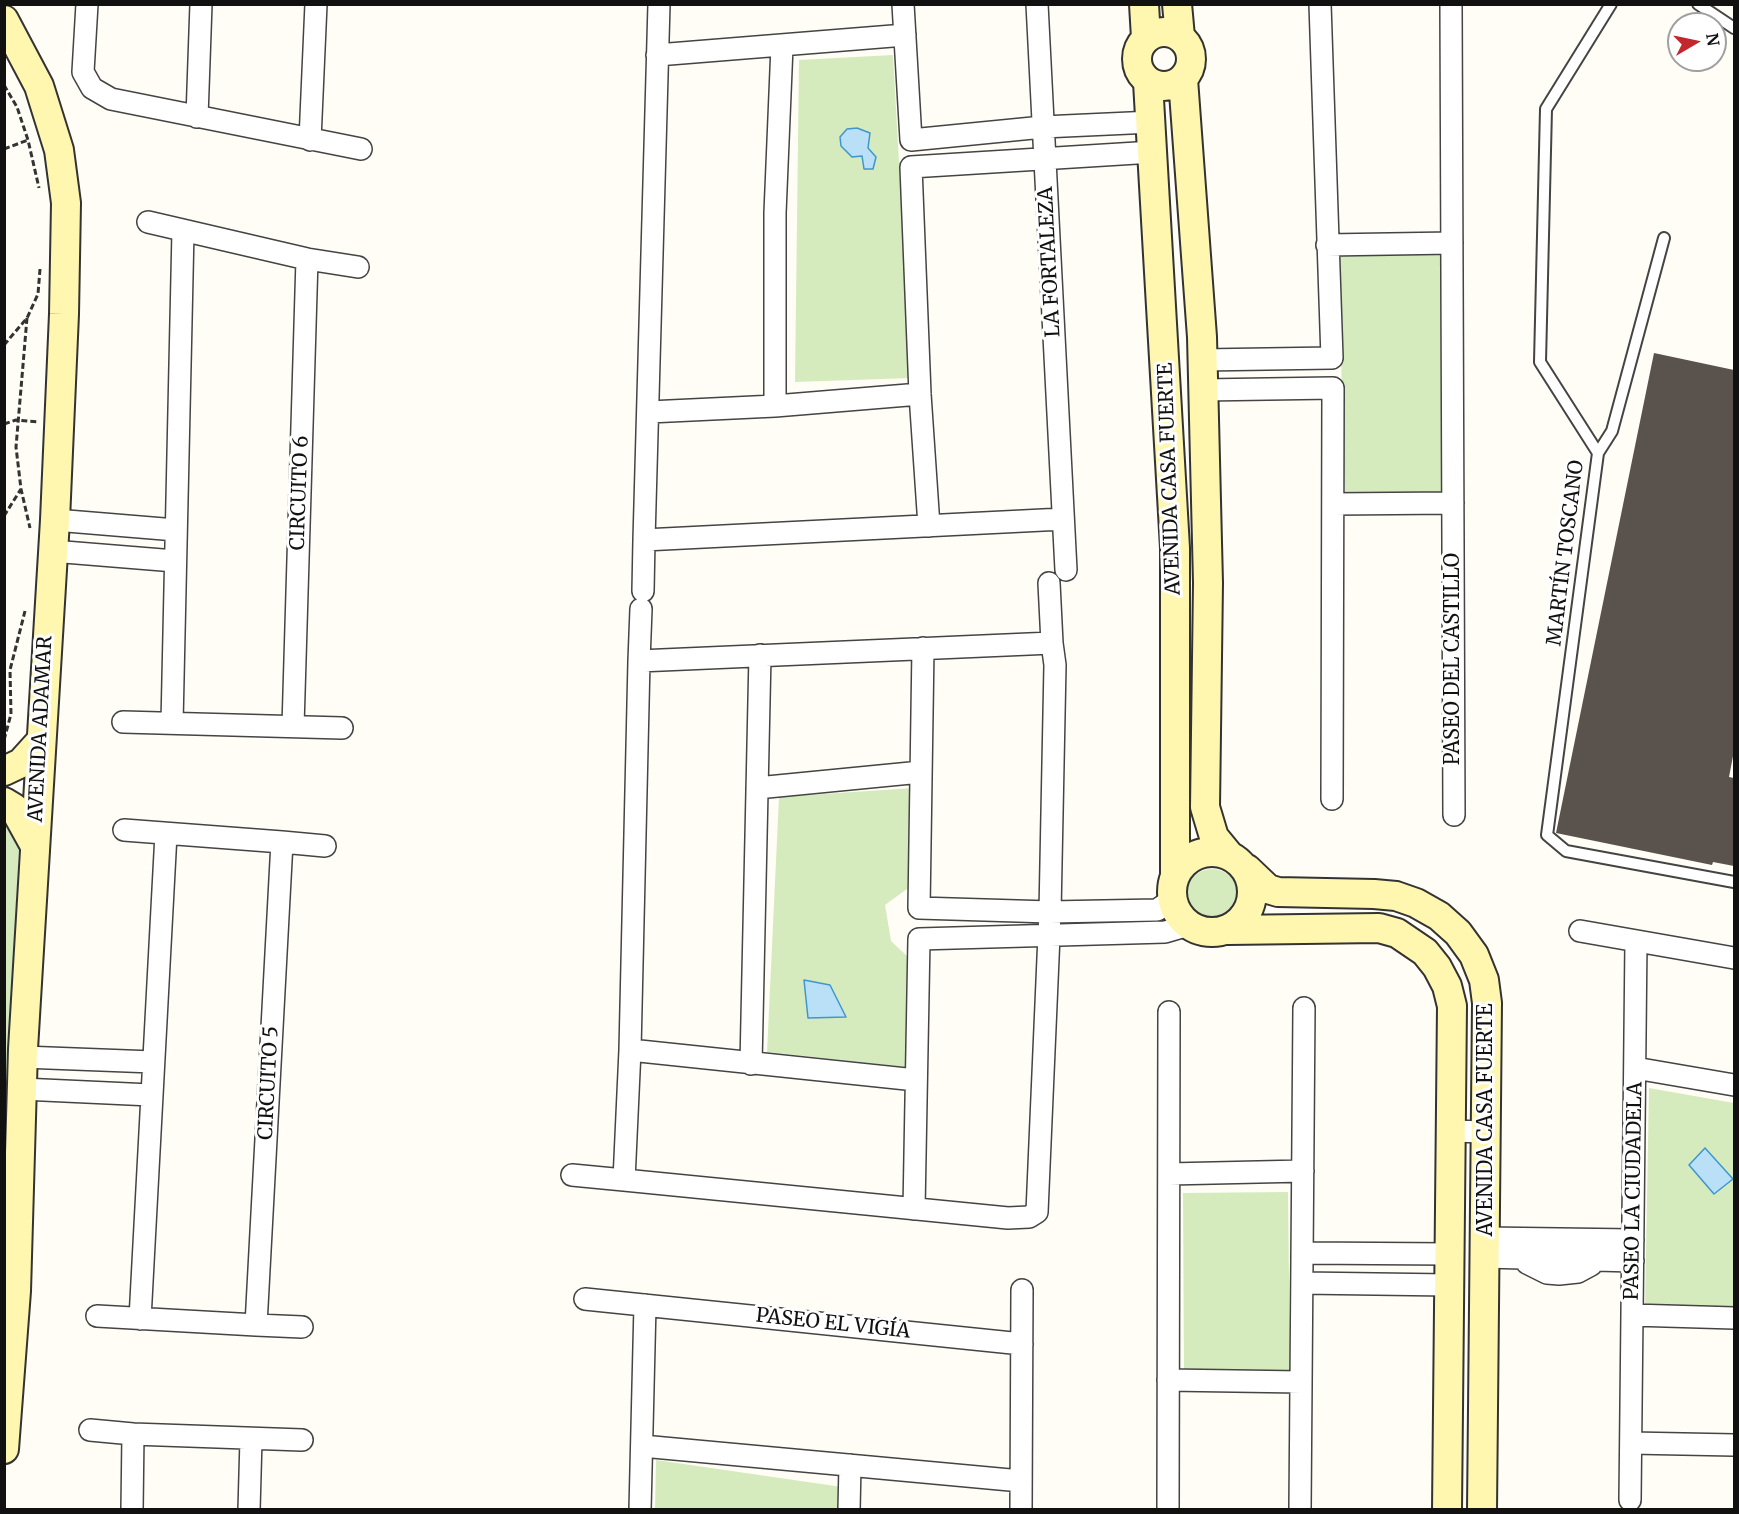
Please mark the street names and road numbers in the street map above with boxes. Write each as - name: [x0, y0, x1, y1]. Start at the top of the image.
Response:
- street label: LA FORTALEZA: [1034, 186, 1066, 338]
- street label: AVENIDA CASA FUERTE: [1154, 362, 1186, 596]
- street label: CIRCUITO 6: [286, 435, 314, 551]
- street label: MARTÍN TOSCANO: [1543, 459, 1589, 647]
- street label: PASEO DEL CASTILLO: [1441, 553, 1465, 765]
- street label: AVENIDA ADAMAR: [24, 635, 58, 823]
- street label: AVENIDA CASA FUERTE: [1474, 1004, 1498, 1236]
- street label: CIRCUITO 5: [254, 1025, 284, 1141]
- street label: PASEO LA CIUDADELA: [1620, 1082, 1648, 1300]
- street label: PASEO EL VIGÍA: [755, 1304, 911, 1344]

